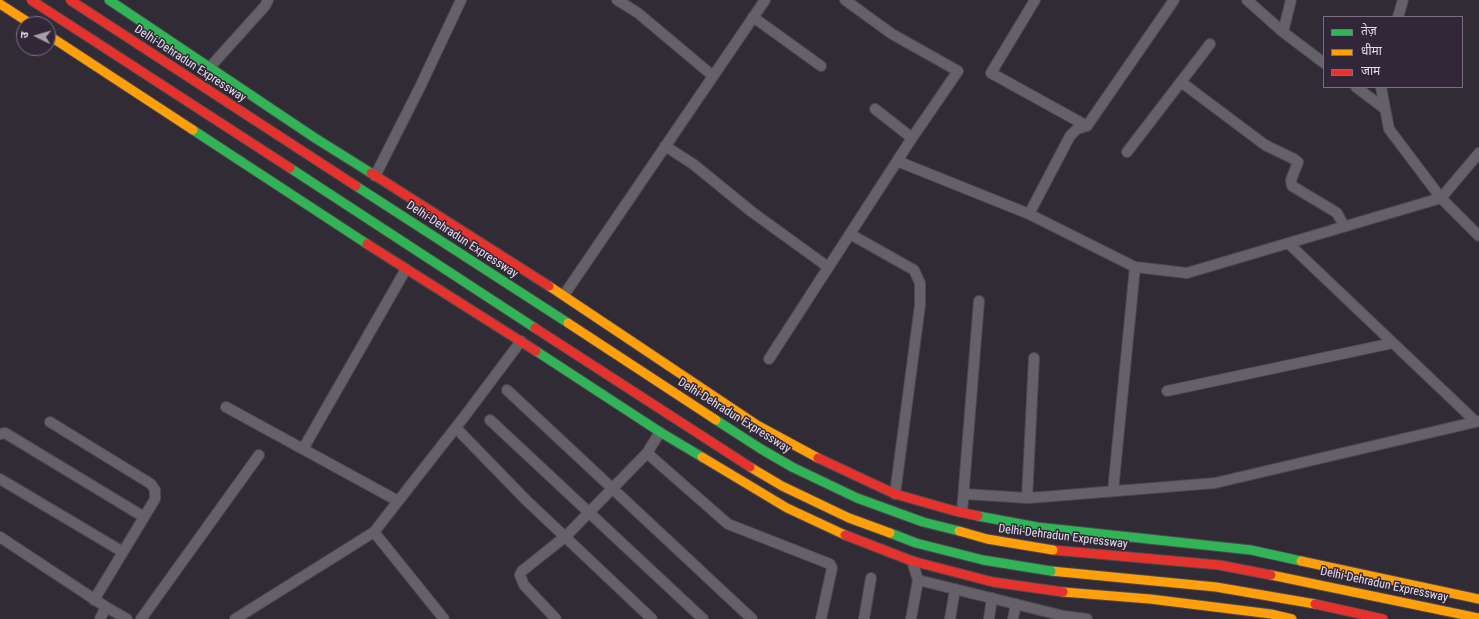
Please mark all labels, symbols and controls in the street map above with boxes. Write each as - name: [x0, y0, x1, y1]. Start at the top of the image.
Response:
- north arrow: [16, 16, 56, 56]
- legend: [1323, 16, 1463, 88]
- street label: Delhi-Dehradun Expressway: [131, 22, 249, 106]
- text: तेज़: [1361, 24, 1377, 38]
- text: उ: [18, 31, 31, 39]
- text: धीमा: [1361, 44, 1382, 58]
- text: जाम: [1361, 64, 1380, 78]
- street label: Delhi-Dehradun Expressway: [403, 198, 521, 282]
- street label: Delhi-Dehradun Expressway: [675, 375, 793, 457]
- street label: Delhi-Dehradun Expressway: [997, 522, 1129, 552]
- street label: Delhi-Dehradun Expressway: [1319, 564, 1449, 606]

